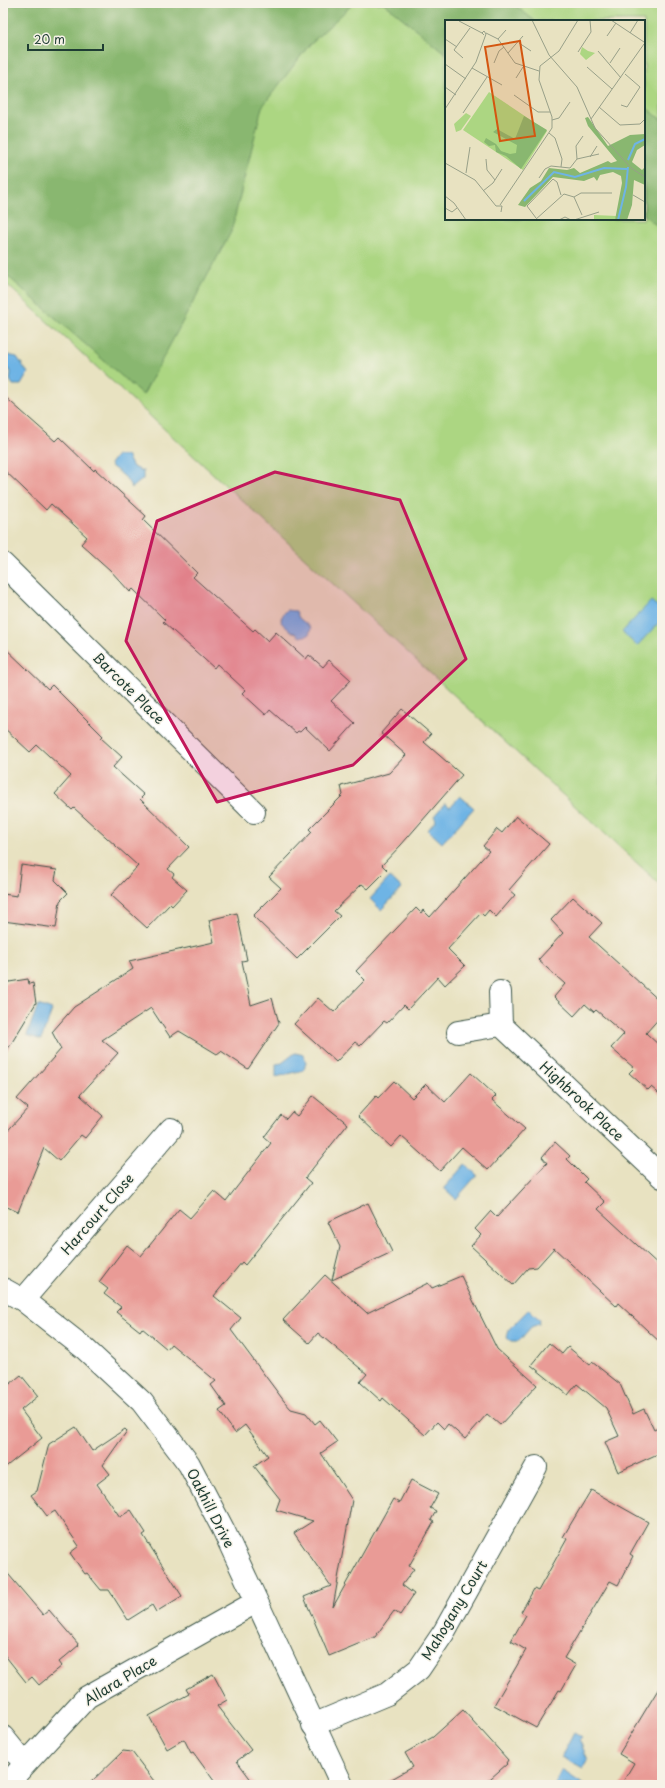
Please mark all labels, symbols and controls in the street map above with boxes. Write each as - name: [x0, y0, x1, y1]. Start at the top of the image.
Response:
- inset map: [445, 20, 645, 220]
- scale bar: [28, 26, 103, 52]
- text: 20 m: [34, 30, 65, 48]
- street label: Barcote Place: [88, 647, 170, 729]
- street label: Highbrook Place: [535, 1056, 629, 1146]
- street label: Harcourt Close: [56, 1169, 138, 1259]
- street label: Oakhill Drive: [182, 1465, 240, 1551]
- street label: Mahogany Court: [416, 1556, 492, 1664]
- street label: Allara Place: [79, 1650, 161, 1710]

